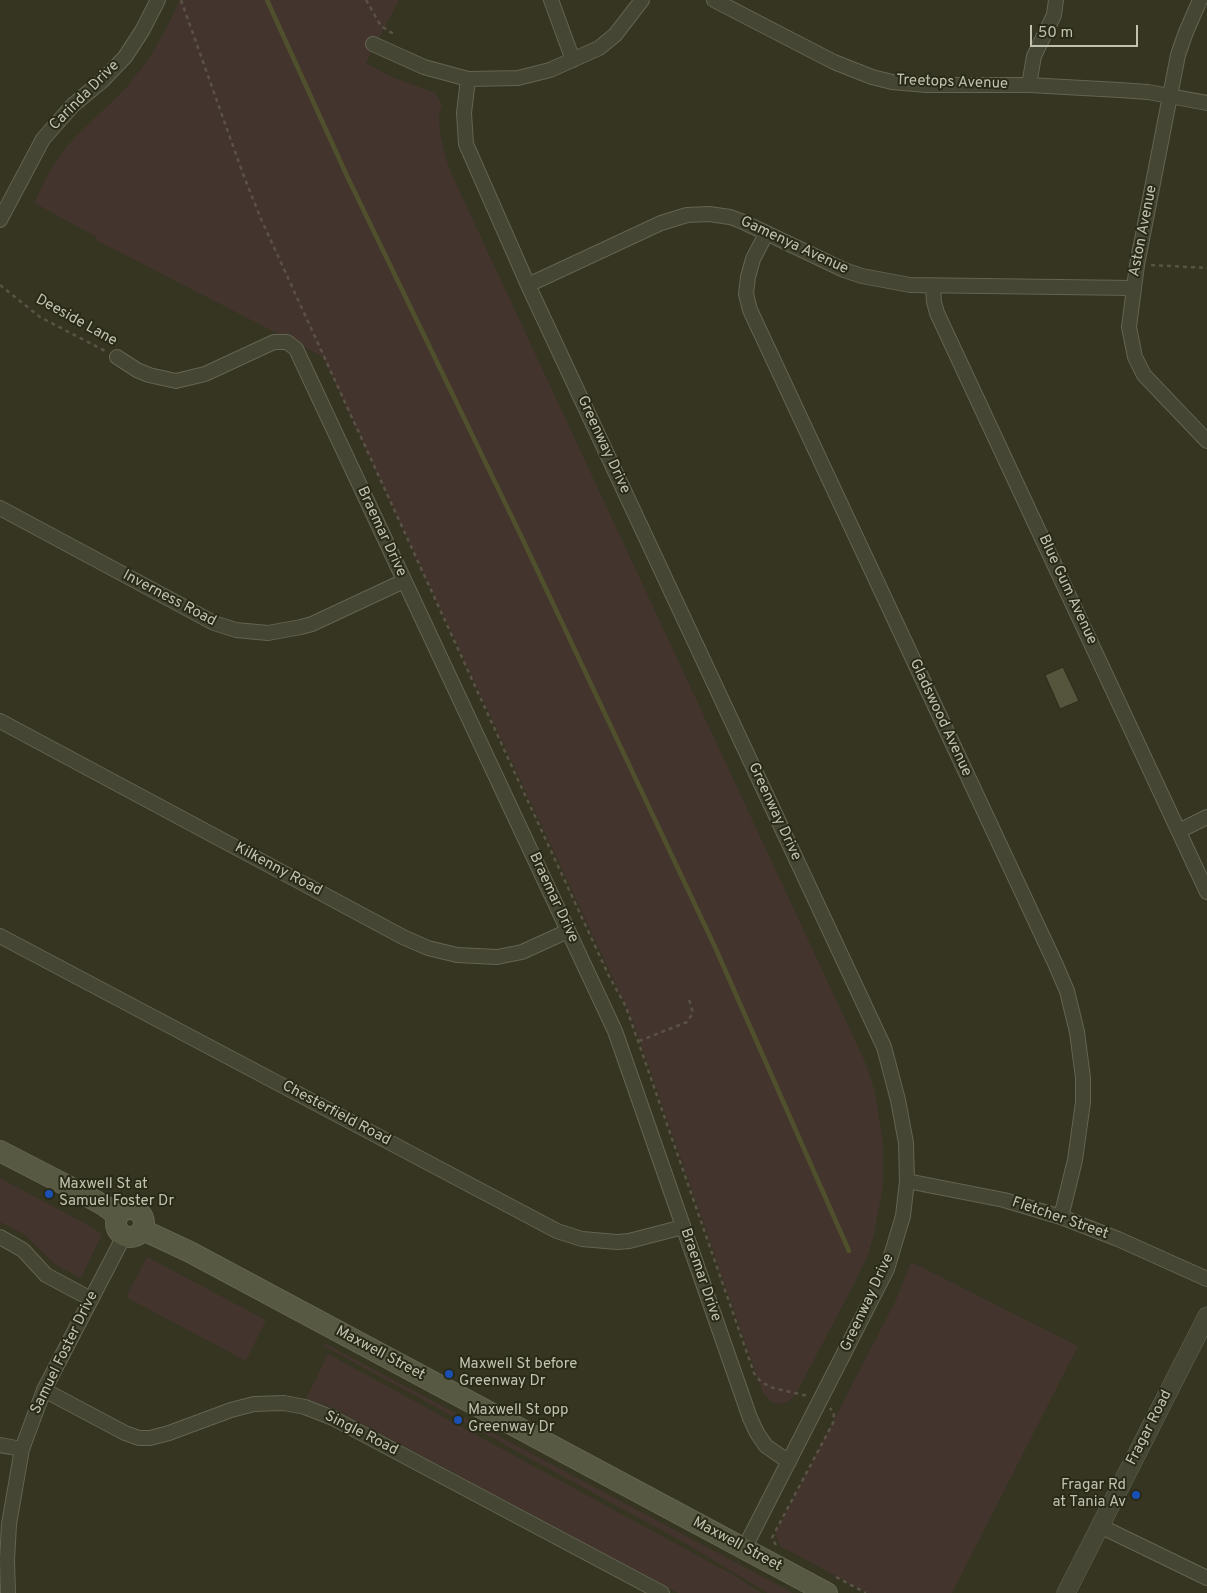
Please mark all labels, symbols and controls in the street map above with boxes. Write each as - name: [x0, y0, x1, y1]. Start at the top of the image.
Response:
- scale bar: [1032, 15, 1140, 47]
- text: 50 m: [1038, 24, 1073, 43]
- street label: Carinda Drive: [46, 57, 124, 135]
- street label: Treetops Avenue: [896, 72, 1008, 94]
- street label: Aston Avenue: [1126, 184, 1162, 278]
- street label: Gamenya Avenue: [737, 213, 851, 279]
- street label: Deeside Lane: [32, 291, 120, 351]
- street label: Greenway Drive: [572, 393, 634, 497]
- street label: Braemar Drive: [352, 484, 410, 580]
- street label: Blue Gum Avenue: [1034, 532, 1100, 648]
- street label: Inverness Road: [119, 567, 219, 631]
- street label: Gladswood Avenue: [905, 656, 975, 780]
- street label: Greenway Drive: [743, 760, 805, 864]
- street label: Kilkenny Road: [231, 839, 325, 901]
- street label: Braemar Drive: [524, 850, 582, 946]
- street label: Chesterfield Road: [279, 1078, 393, 1150]
- place label: Maxwell St at Samuel Foster Dr: [59, 1176, 174, 1211]
- marker: Maxwell St at Samuel Foster Dr: [43, 1188, 55, 1200]
- street label: Fletcher Street: [1009, 1194, 1111, 1244]
- street label: Braemar Drive: [676, 1226, 724, 1324]
- street label: Greenway Drive: [837, 1251, 899, 1355]
- street label: Samuel Foster Drive: [27, 1289, 103, 1417]
- street label: Maxwell Street: [332, 1323, 428, 1385]
- place label: Maxwell St before Greenway Dr: [459, 1356, 577, 1391]
- marker: Maxwell St before Greenway Dr: [443, 1368, 455, 1380]
- street label: Fragar Road: [1123, 1388, 1177, 1468]
- place label: Maxwell St opp Greenway Dr: [468, 1402, 568, 1437]
- street label: Single Road: [321, 1408, 401, 1460]
- marker: Maxwell St opp Greenway Dr: [452, 1414, 464, 1426]
- place label: Fragar Rd at Tania Av: [1053, 1477, 1126, 1512]
- marker: Fragar Rd at Tania Av: [1130, 1489, 1142, 1501]
- street label: Maxwell Street: [689, 1514, 785, 1576]

